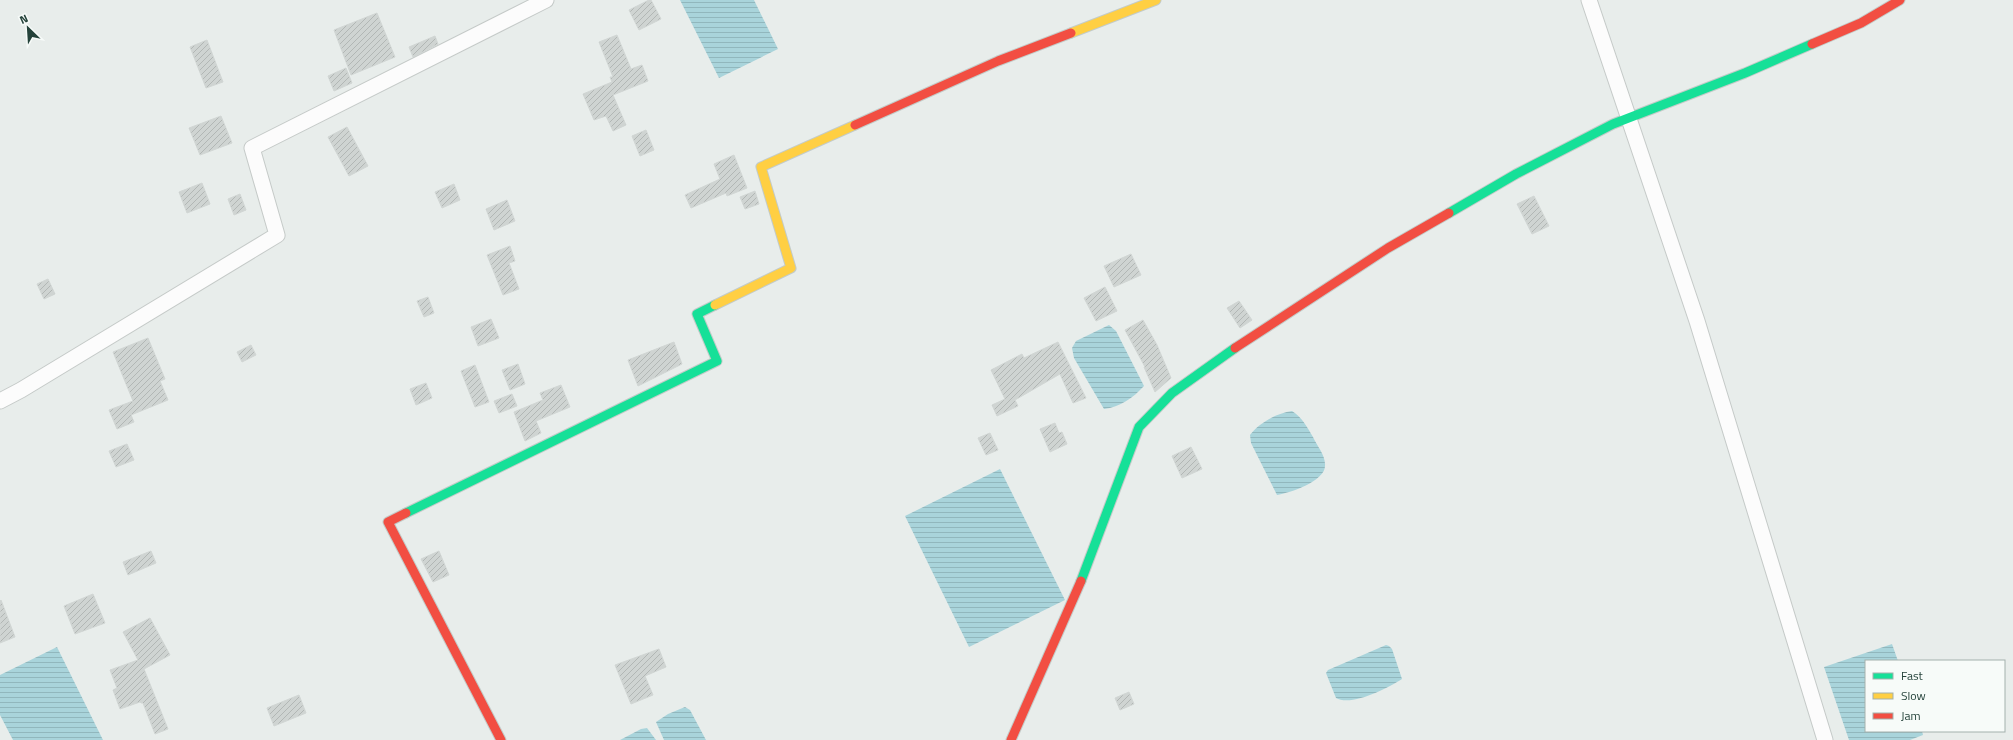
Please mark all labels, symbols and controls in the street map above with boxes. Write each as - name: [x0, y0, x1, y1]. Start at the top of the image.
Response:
- north arrow: [8, 8, 48, 48]
- text: N: [17, 10, 31, 28]
- legend: [1865, 660, 2005, 732]
- text: Fast: [1901, 666, 1924, 685]
- text: Slow: [1901, 686, 1926, 705]
- text: Jam: [1901, 706, 1921, 725]

